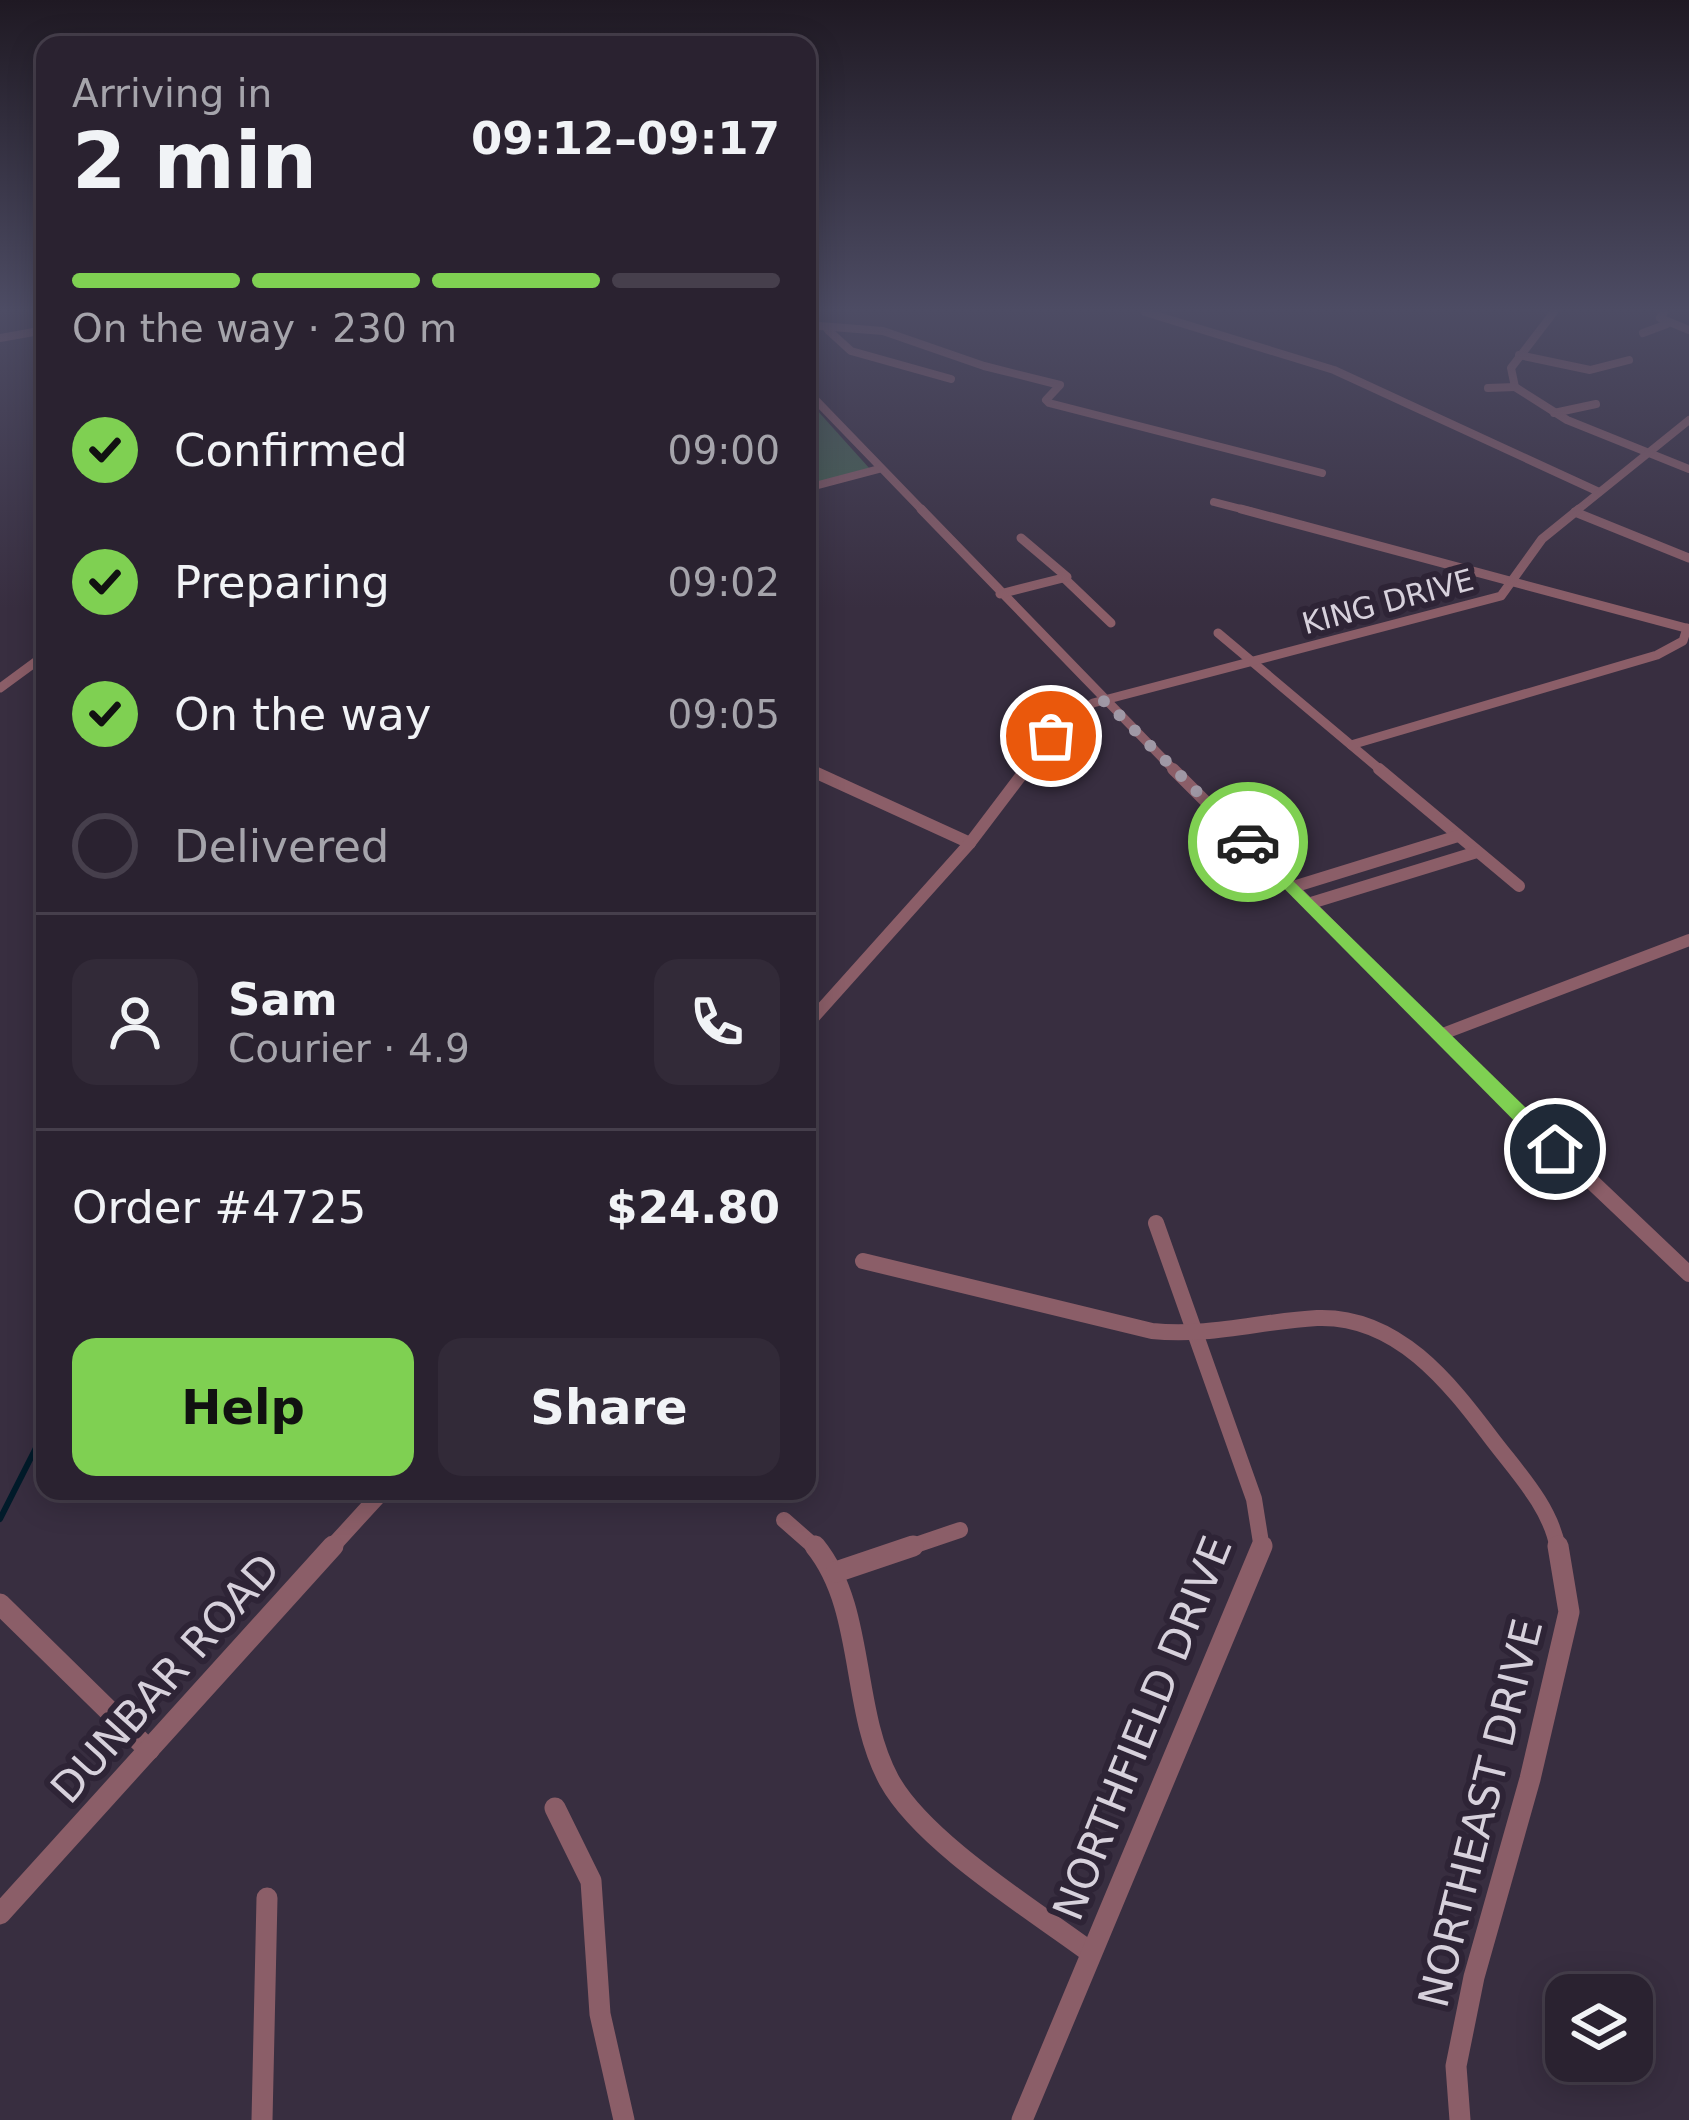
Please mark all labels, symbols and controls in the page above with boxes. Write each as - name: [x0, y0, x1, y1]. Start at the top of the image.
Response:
- text: Arriving in: [72, 71, 272, 116]
- text: 09:12–09:17: [471, 112, 780, 165]
- text: 2 min: [72, 116, 317, 206]
- text: On the way · 230 m: [72, 306, 457, 351]
- icon: check: [72, 417, 138, 483]
- text: Confirmed: [174, 424, 408, 477]
- text: 09:00: [668, 428, 780, 473]
- icon: check: [72, 549, 138, 615]
- text: Preparing: [174, 556, 390, 609]
- text: 09:02: [668, 560, 780, 605]
- street label: KING DRIVE: [1298, 562, 1477, 641]
- icon: check: [72, 681, 138, 747]
- pin: [1000, 685, 1102, 787]
- text: On the way: [174, 688, 431, 741]
- text: 09:05: [668, 692, 780, 737]
- icon: bag: [1018, 703, 1084, 769]
- courier: [1188, 782, 1308, 902]
- icon: car: [1215, 809, 1281, 875]
- text: Delivered: [174, 820, 389, 873]
- button: person: [72, 959, 198, 1085]
- button: phone: [654, 959, 780, 1085]
- text: Sam: [228, 973, 338, 1026]
- text: Courier · 4.9: [228, 1026, 470, 1071]
- pin: [1504, 1098, 1606, 1200]
- icon: home: [1522, 1116, 1588, 1182]
- text: Order #4725: [72, 1181, 366, 1234]
- text: $24.80: [606, 1181, 780, 1234]
- button: Help: [72, 1338, 414, 1476]
- button: Share: [438, 1338, 780, 1476]
- street label: NORTHFIELD DRIVE: [1043, 1529, 1242, 1927]
- street label: DUNBAR ROAD: [41, 1544, 290, 1813]
- street label: NORTHEAST DRIVE: [1409, 1614, 1552, 2012]
- map controls: [1545, 1974, 1653, 2082]
- button: layers: [1545, 1974, 1653, 2082]

